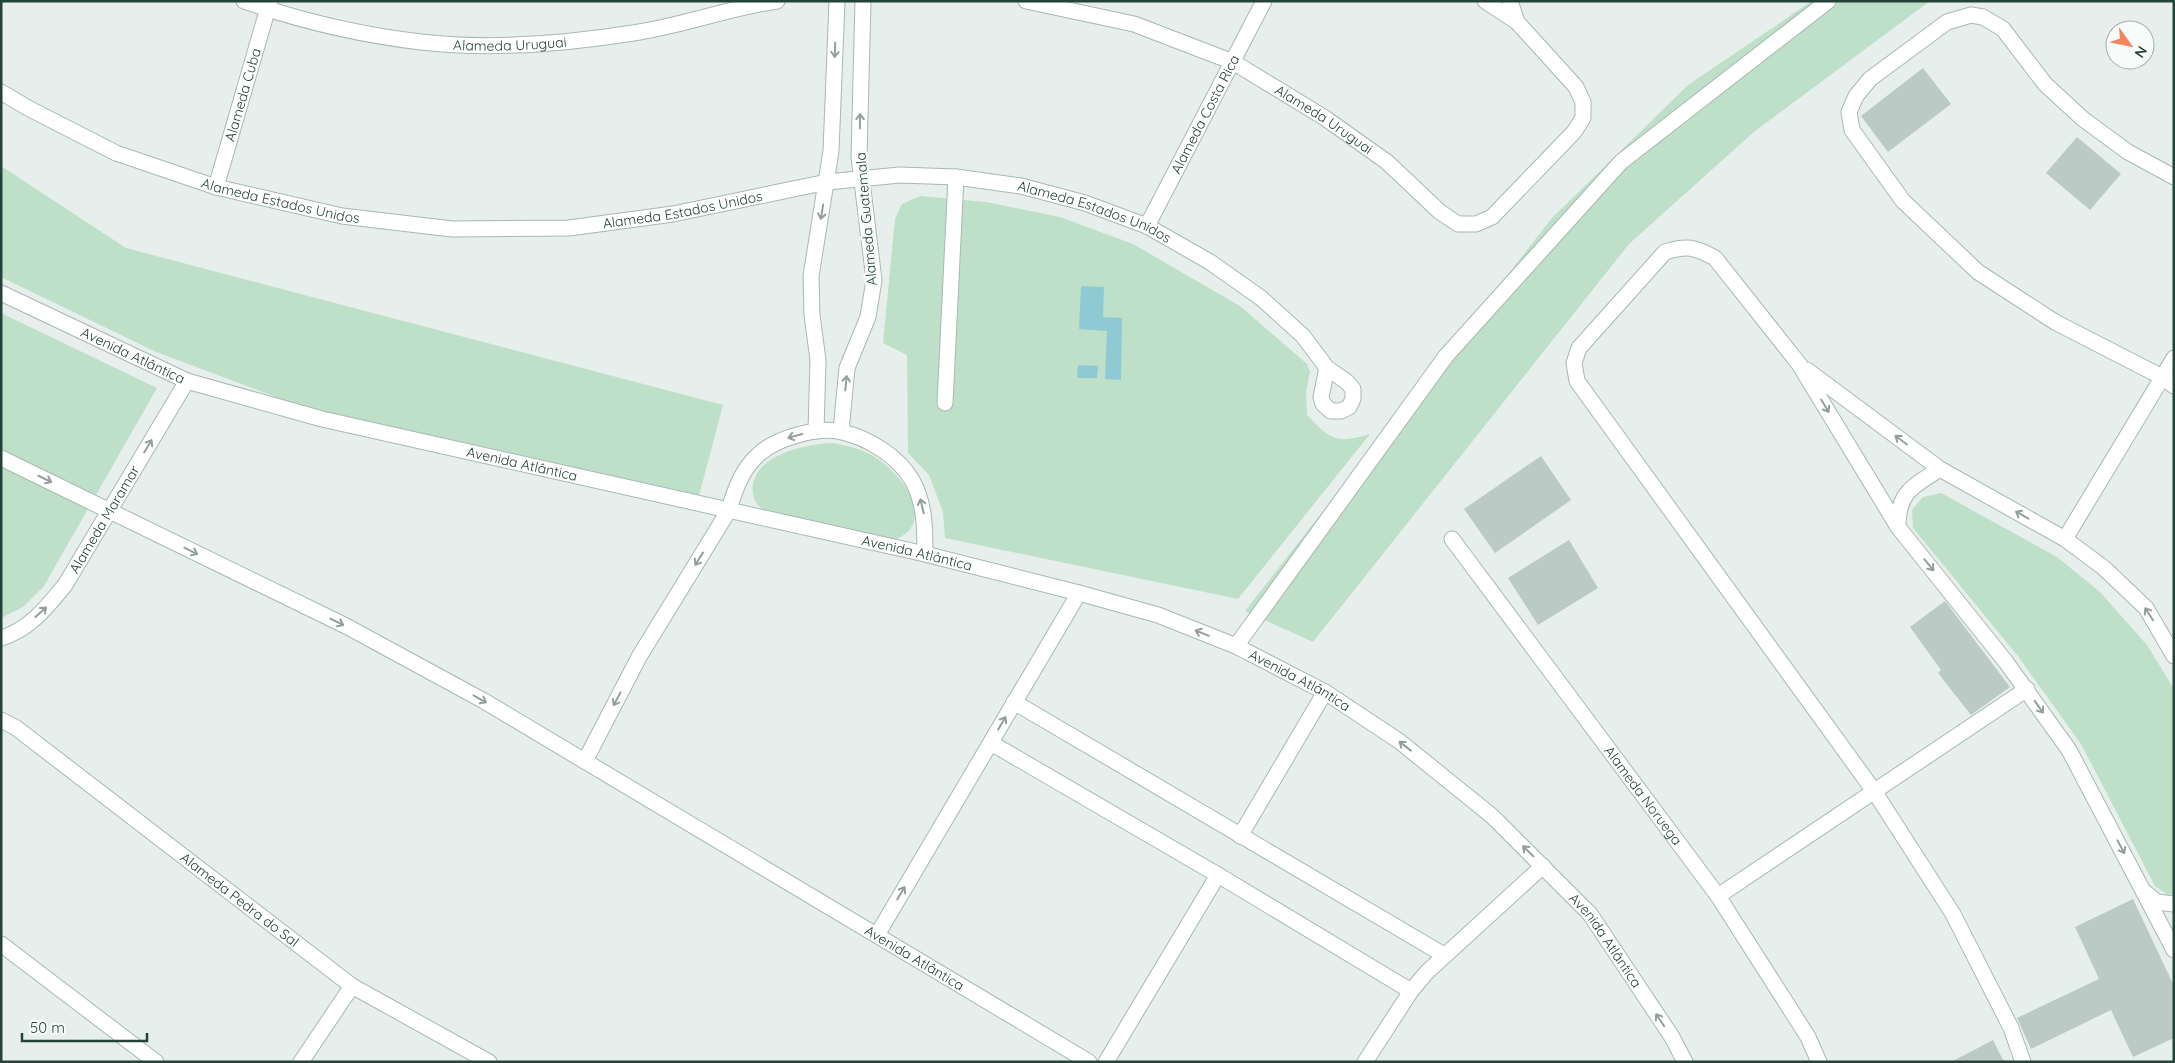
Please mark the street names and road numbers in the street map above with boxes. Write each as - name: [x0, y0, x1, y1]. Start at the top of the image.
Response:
- street label: Alameda Uruguai: [453, 33, 567, 55]
- street label: Alameda Cuba: [221, 46, 265, 144]
- street label: Alameda Costa Rica: [1167, 52, 1243, 177]
- street label: Alameda Uruguai: [1272, 81, 1376, 158]
- street label: Alameda Guatemala: [851, 151, 881, 287]
- street label: Alameda Estados Unidos: [199, 174, 361, 227]
- street label: Alameda Estados Unidos: [1016, 176, 1175, 247]
- street label: Alameda Estados Unidos: [602, 187, 764, 232]
- street label: Avenida Atlântica: [78, 323, 188, 388]
- street label: Avenida Atlântica: [465, 443, 579, 485]
- street label: Alameda Maramar: [65, 462, 144, 577]
- street label: Avenida Atlântica: [860, 531, 974, 575]
- street label: Avenida Atlântica: [1246, 645, 1354, 715]
- street label: Alameda Noruega: [1600, 742, 1686, 849]
- street label: Alameda Pedra do Sal: [177, 848, 303, 951]
- street label: Avenida Atlântica: [1565, 889, 1646, 991]
- street label: Avenida Atlântica: [861, 921, 967, 994]

